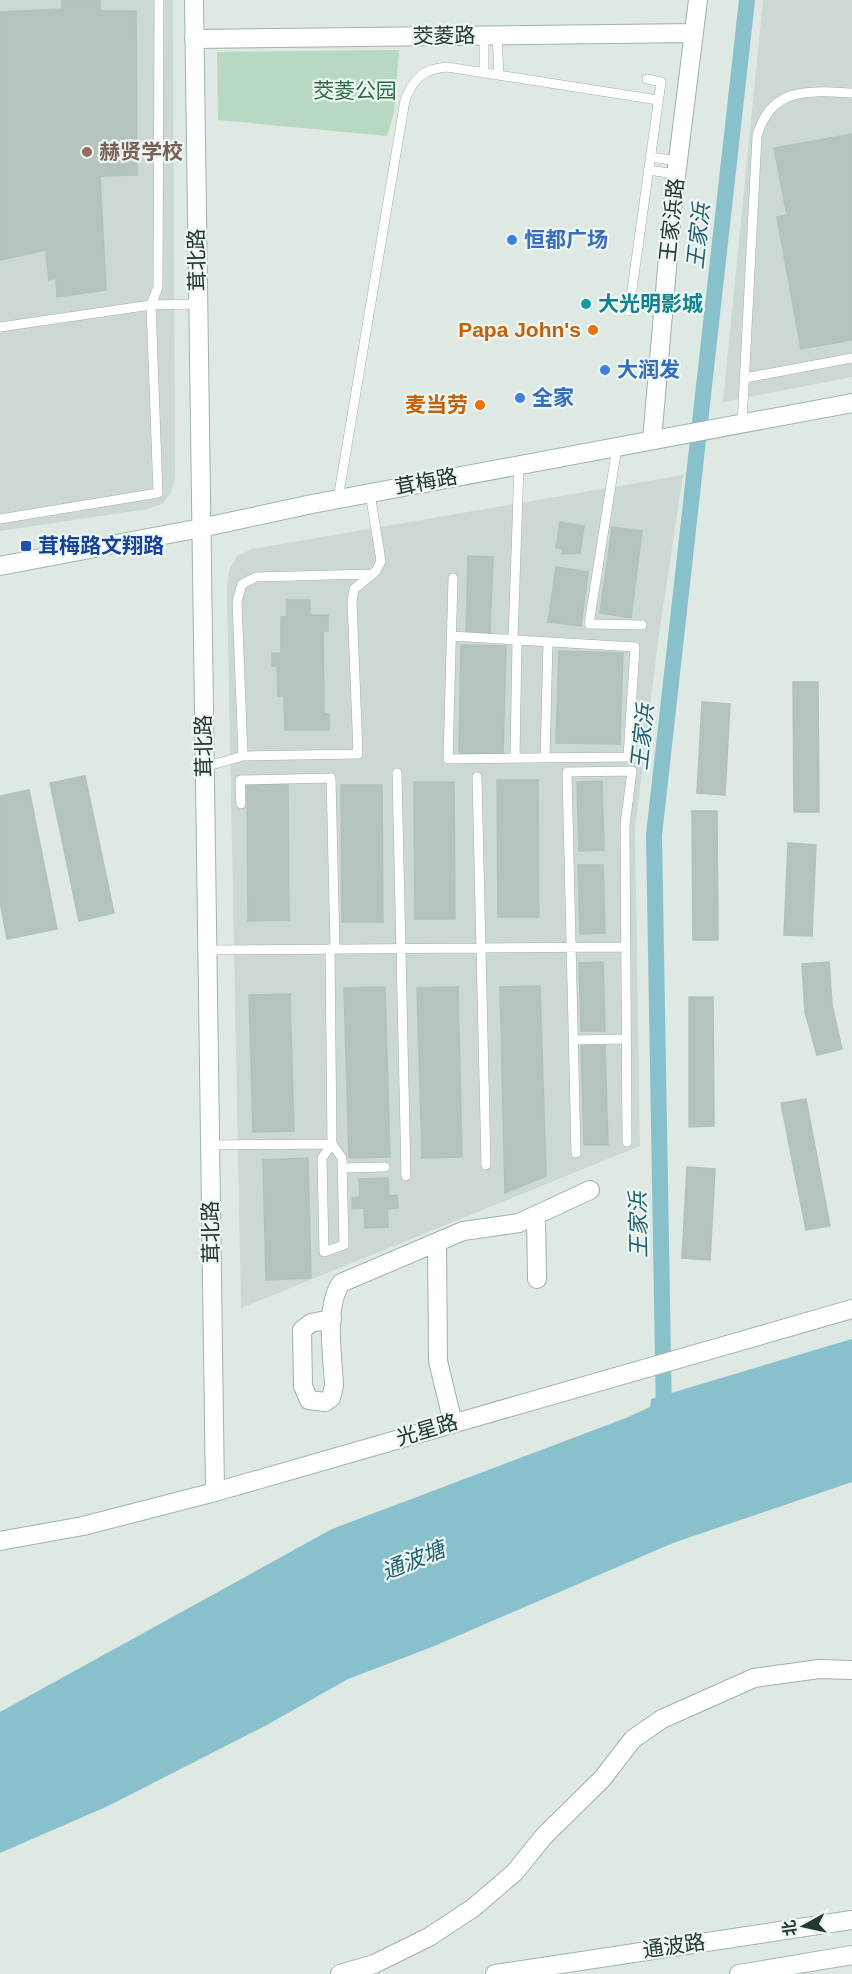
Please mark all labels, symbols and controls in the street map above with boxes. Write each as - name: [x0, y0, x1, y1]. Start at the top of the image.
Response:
- street label: 茭菱路: [412, 23, 476, 48]
- park label: 茭菱公园: [313, 79, 397, 102]
- place label: 赫贤学校: [99, 140, 183, 163]
- marker: 赫贤学校: [80, 145, 94, 159]
- street label: 王家浜路: [656, 177, 687, 263]
- water label: 王家浜: [683, 200, 715, 270]
- street label: 茸北路: [184, 228, 209, 292]
- place label: 恒都广场: [524, 228, 608, 251]
- marker: 恒都广场: [505, 233, 519, 247]
- place label: 大光明影城: [598, 292, 703, 315]
- marker: 大光明影城: [579, 297, 593, 311]
- place label: Papa John's: [458, 318, 581, 341]
- marker: Papa John's: [586, 323, 600, 337]
- place label: 大润发: [617, 358, 680, 381]
- marker: 大润发: [598, 363, 612, 377]
- place label: 全家: [532, 386, 574, 409]
- marker: 全家: [513, 391, 527, 405]
- place label: 麦当劳: [405, 393, 468, 416]
- marker: 麦当劳: [473, 398, 487, 412]
- street label: 茸梅路: [393, 464, 459, 499]
- place label: 茸梅路文翔路: [38, 534, 164, 557]
- marker: 茸梅路文翔路: [19, 539, 33, 553]
- water label: 王家浜: [627, 701, 659, 771]
- street label: 茸北路: [191, 714, 216, 778]
- water label: 王家浜: [625, 1190, 652, 1258]
- street label: 茸北路: [198, 1200, 223, 1264]
- street label: 光星路: [393, 1410, 460, 1449]
- water label: 通波塘: [378, 1535, 452, 1584]
- north arrow: [774, 1896, 834, 1956]
- text: 北: [780, 1919, 799, 1937]
- street label: 通波路: [641, 1930, 707, 1961]

